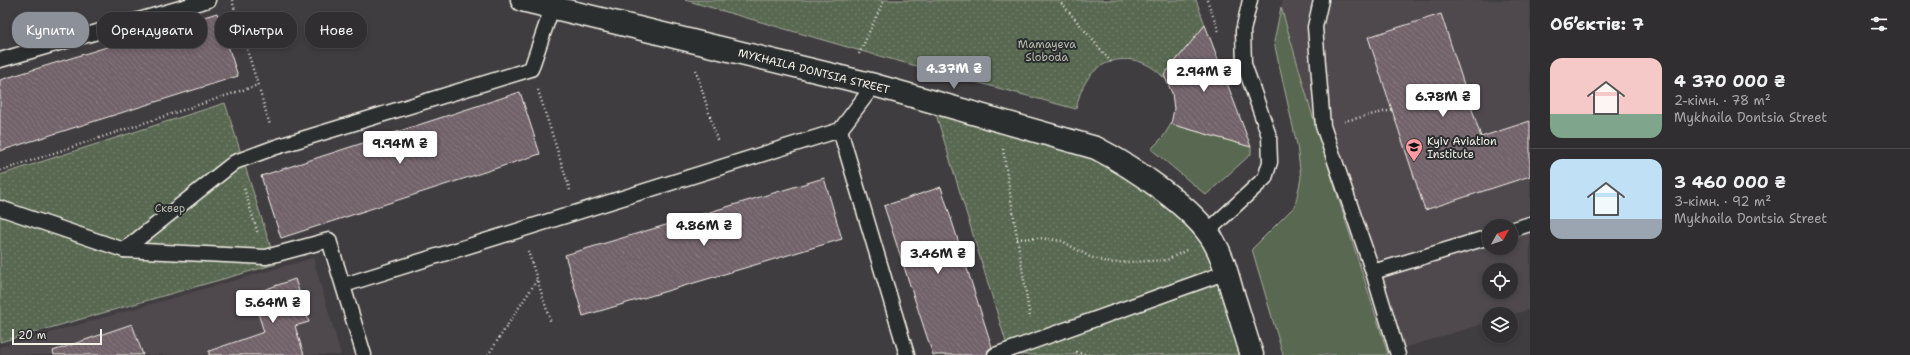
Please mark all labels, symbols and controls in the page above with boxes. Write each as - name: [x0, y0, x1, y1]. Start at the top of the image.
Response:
- chip: Купити: [12, 12, 89, 48]
- chip: Орендувати: [97, 12, 207, 48]
- chip: Фільтри: [215, 12, 297, 48]
- chip: Нове: [305, 12, 367, 48]
- text: Об’єктів: 7: [1550, 13, 1644, 35]
- icon: filters: [1868, 13, 1890, 35]
- park label: Mamayeva Sloboda: [1018, 37, 1076, 65]
- street label: MYKHAILA DONTSIA STREET: [736, 45, 892, 98]
- pin: 4.37M ₴: [917, 56, 991, 90]
- pin: 2.94M ₴: [1167, 59, 1241, 93]
- text: 4.37M ₴: [926, 60, 982, 77]
- text: 2.94M ₴: [1176, 63, 1232, 80]
- text: 4 370 000 ₴: [1674, 70, 1786, 92]
- icon: home: [1582, 74, 1630, 122]
- pin: 6.78M ₴: [1406, 84, 1480, 118]
- text: 6.78M ₴: [1415, 88, 1471, 105]
- text: 2-кімн. · 78 m²: [1674, 92, 1771, 109]
- text: Mykhaila Dontsia Street: [1674, 109, 1827, 126]
- pin: 9.94M ₴: [363, 131, 437, 165]
- place label: Kyiv Aviation Institute: [1427, 134, 1497, 162]
- text: 9.94M ₴: [372, 135, 428, 152]
- school or university icon: Kyiv Aviation Institute: [1404, 137, 1424, 162]
- text: 3 460 000 ₴: [1674, 171, 1786, 193]
- icon: home: [1582, 175, 1630, 223]
- text: 3-кімн. · 92 m²: [1674, 193, 1771, 210]
- park label: Сквер: [155, 201, 185, 216]
- text: Mykhaila Dontsia Street: [1674, 210, 1827, 227]
- pin: 4.86M ₴: [667, 213, 741, 247]
- text: 4.86M ₴: [676, 217, 732, 234]
- north arrow: [1482, 219, 1518, 255]
- map controls: [1482, 219, 1518, 343]
- pin: 3.46M ₴: [901, 241, 975, 275]
- text: 3.46M ₴: [910, 245, 966, 262]
- button: locate: [1482, 263, 1518, 299]
- pin: 5.64M ₴: [236, 290, 310, 324]
- text: 5.64M ₴: [245, 294, 301, 311]
- button: layers: [1482, 307, 1518, 343]
- scale bar: [12, 327, 102, 346]
- text: 20 m: [18, 328, 46, 343]

